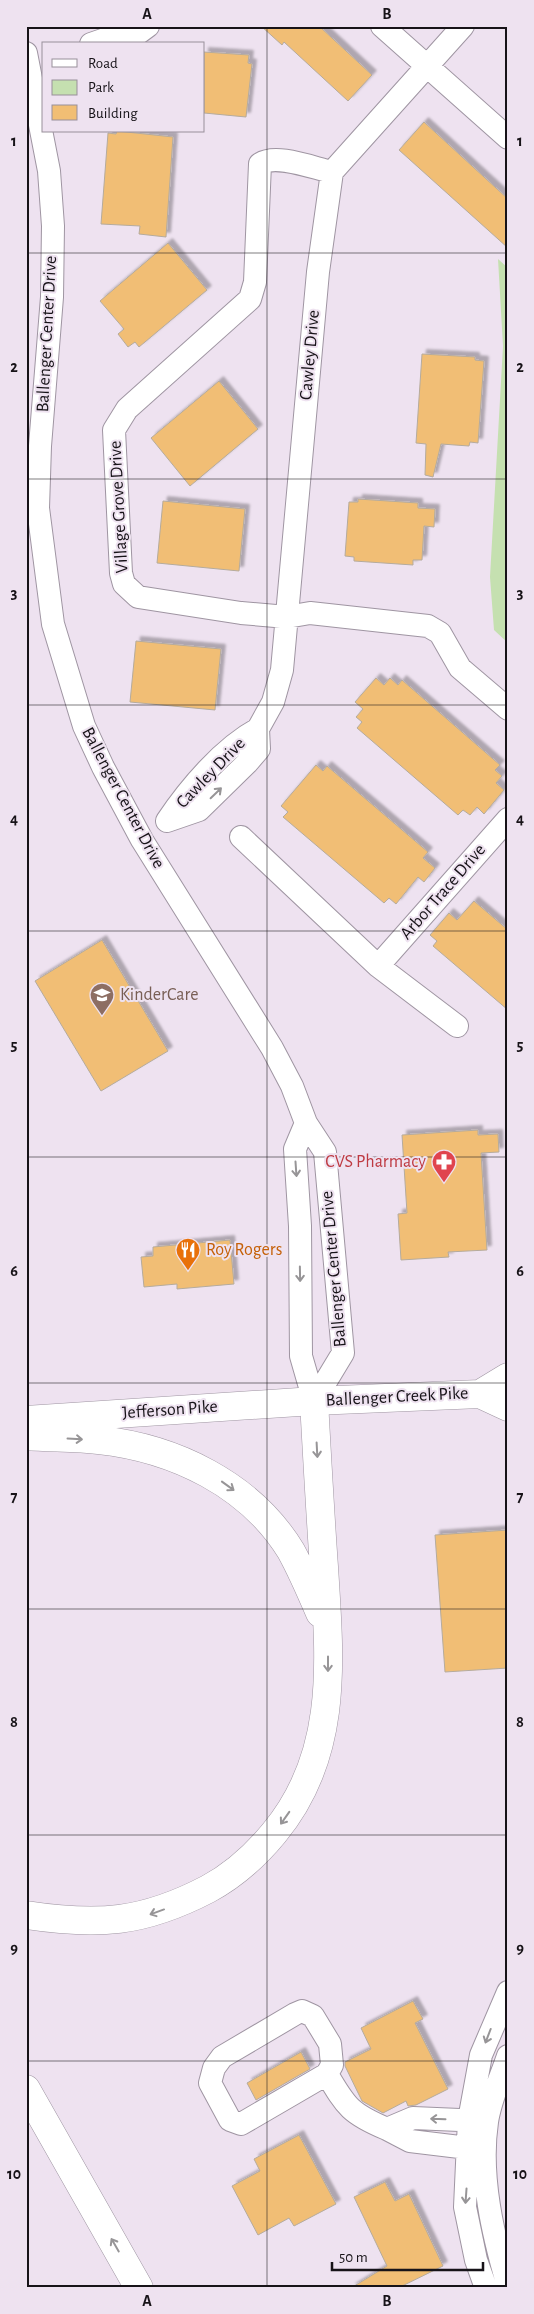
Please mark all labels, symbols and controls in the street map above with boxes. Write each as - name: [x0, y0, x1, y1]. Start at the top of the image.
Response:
- text: A: [142, 6, 152, 22]
- text: B: [382, 6, 392, 22]
- legend: [42, 42, 205, 132]
- text: Road: [88, 56, 118, 71]
- text: Park: [88, 80, 114, 95]
- text: Building: [88, 106, 138, 121]
- text: 1: [11, 133, 17, 149]
- text: 1: [517, 133, 523, 149]
- street label: Ballenger Center Drive: [34, 255, 60, 413]
- street label: Cawley Drive: [297, 309, 323, 401]
- text: 2: [10, 359, 18, 375]
- text: 2: [516, 359, 524, 375]
- street label: Village Grove Drive: [107, 440, 131, 574]
- text: 3: [11, 585, 18, 601]
- text: 3: [517, 585, 524, 601]
- street label: Ballenger Center Drive: [78, 725, 168, 871]
- street label: Cawley Drive: [173, 734, 249, 812]
- one-way arrow: [210, 787, 222, 799]
- text: 4: [10, 811, 18, 827]
- text: 4: [516, 811, 524, 827]
- street label: Arbor Trace Drive: [397, 841, 489, 943]
- school or university icon: KinderCare: [89, 982, 115, 1016]
- place label: KinderCare: [120, 986, 199, 1004]
- text: 5: [11, 1037, 18, 1053]
- text: 5: [517, 1037, 524, 1053]
- pharmacy icon: CVS Pharmacy: [431, 1149, 457, 1183]
- place label: CVS Pharmacy: [325, 1153, 426, 1171]
- one-way arrow: [291, 1161, 301, 1177]
- street label: Ballenger Center Drive: [318, 1190, 350, 1348]
- restaurant icon: Roy Rogers: [175, 1237, 201, 1271]
- place label: Roy Rogers: [206, 1241, 282, 1259]
- text: 6: [10, 1263, 18, 1279]
- text: 6: [516, 1263, 524, 1279]
- one-way arrow: [295, 1266, 305, 1282]
- street label: Ballenger Creek Pike: [325, 1384, 469, 1410]
- street label: Jefferson Pike: [122, 1398, 218, 1422]
- one-way arrow: [67, 1434, 83, 1443]
- one-way arrow: [312, 1441, 321, 1457]
- one-way arrow: [221, 1481, 235, 1491]
- text: 7: [11, 1489, 18, 1505]
- text: 7: [517, 1489, 524, 1505]
- one-way arrow: [323, 1656, 333, 1672]
- text: 8: [10, 1714, 18, 1730]
- text: 8: [516, 1714, 524, 1730]
- one-way arrow: [280, 1811, 290, 1825]
- one-way arrow: [149, 1908, 165, 1917]
- text: 9: [10, 1940, 18, 1956]
- text: 9: [516, 1940, 524, 1956]
- one-way arrow: [483, 2028, 492, 2044]
- one-way arrow: [430, 2114, 446, 2124]
- text: 10: [7, 2166, 21, 2182]
- text: 10: [513, 2166, 527, 2182]
- one-way arrow: [461, 2188, 470, 2204]
- one-way arrow: [110, 2238, 120, 2253]
- scale bar: [332, 2239, 483, 2271]
- text: 50 m: [339, 2250, 368, 2265]
- text: A: [142, 2293, 152, 2309]
- text: B: [382, 2293, 392, 2309]

